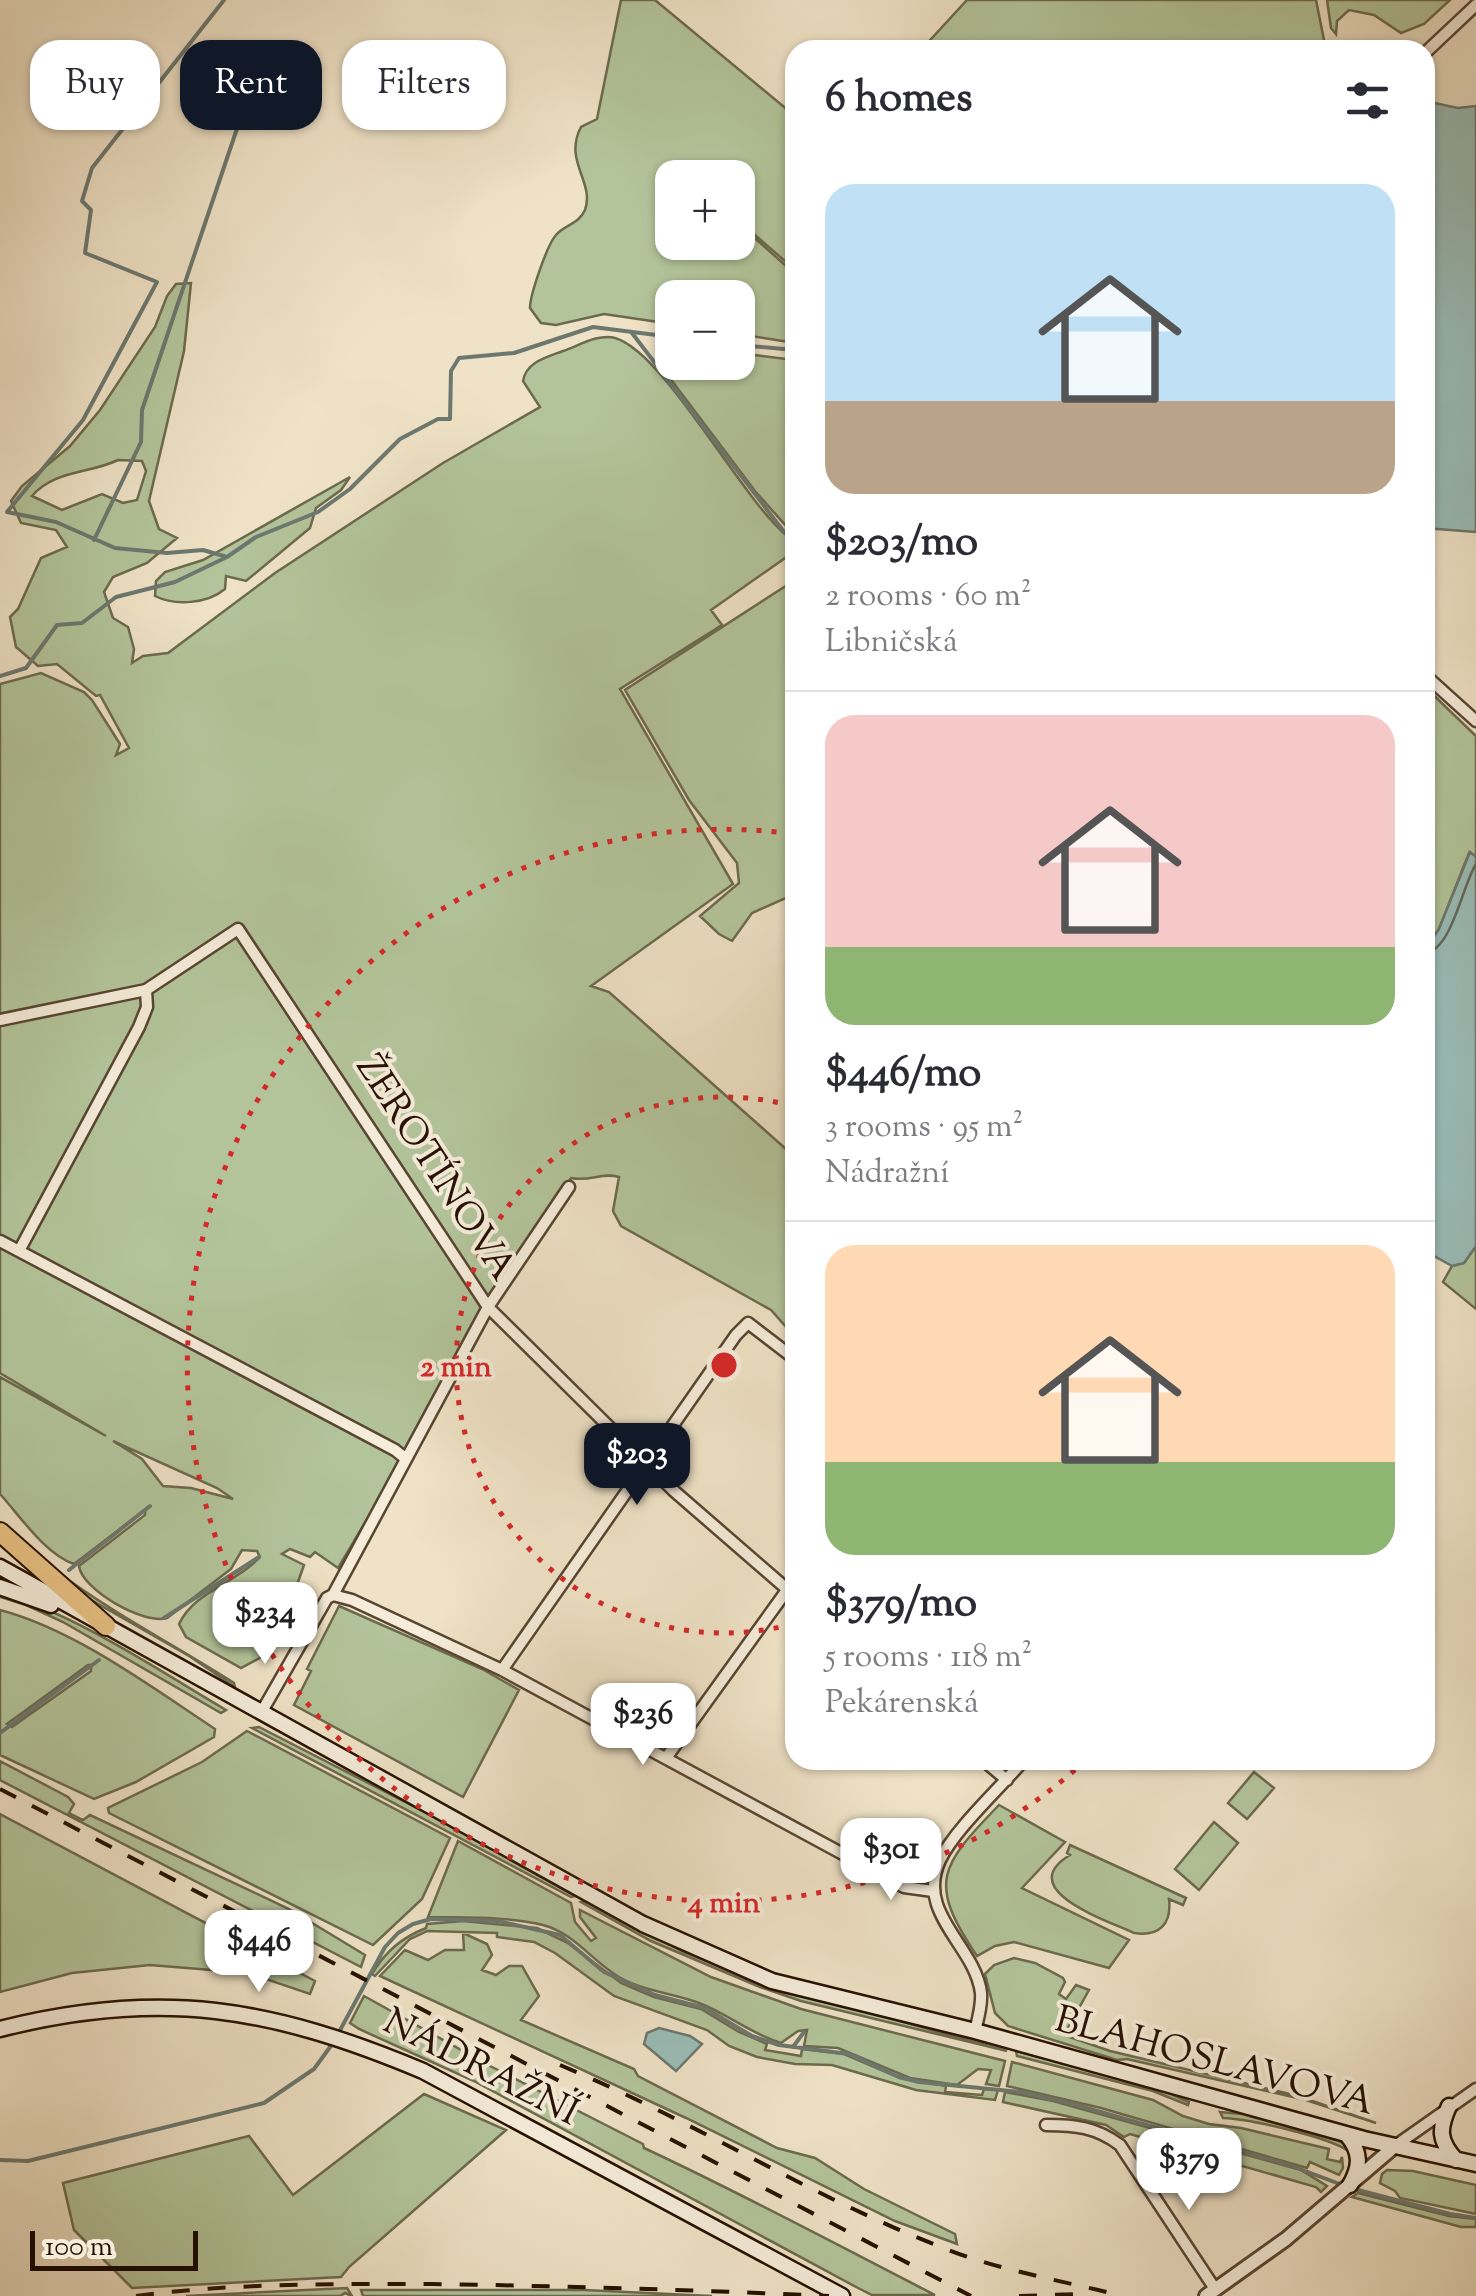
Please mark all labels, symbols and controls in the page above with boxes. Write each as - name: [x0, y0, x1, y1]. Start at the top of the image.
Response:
- chip: Buy: [30, 40, 160, 130]
- chip: Rent: [180, 40, 322, 130]
- chip: Filters: [342, 40, 506, 130]
- text: 6 homes: [825, 70, 972, 130]
- icon: filters: [1340, 73, 1395, 128]
- map controls: [655, 160, 755, 380]
- button: +: [655, 160, 755, 260]
- icon: home: [1020, 249, 1200, 429]
- button: −: [655, 280, 755, 380]
- text: $203/mo: [825, 514, 978, 574]
- text: 2 rooms · 60 m²: [825, 574, 1031, 620]
- text: Libničská: [825, 620, 958, 666]
- icon: home: [1020, 780, 1200, 960]
- street label: ŽEROTÍNOVA: [341, 1045, 528, 1293]
- text: $446/mo: [825, 1045, 981, 1105]
- text: 3 rooms · 95 m²: [825, 1105, 1023, 1151]
- text: Nádražní: [825, 1151, 949, 1197]
- icon: home: [1020, 1310, 1200, 1490]
- text: 2 min: [420, 1347, 492, 1390]
- centre of rings: [706, 1347, 742, 1383]
- pin: $203: [578, 1423, 696, 1508]
- text: $203: [606, 1432, 668, 1478]
- text: $379/mo: [825, 1575, 977, 1635]
- pin: $234: [206, 1582, 324, 1667]
- text: $234: [234, 1591, 296, 1637]
- text: 5 rooms · 118 m²: [825, 1635, 1032, 1681]
- text: Pekárenská: [825, 1681, 979, 1727]
- pin: $236: [584, 1683, 702, 1768]
- text: $236: [613, 1692, 673, 1738]
- pin: $301: [832, 1818, 950, 1903]
- text: $301: [862, 1827, 920, 1873]
- text: 4 min: [687, 1883, 761, 1926]
- pin: $446: [200, 1910, 318, 1995]
- text: $446: [227, 1919, 291, 1965]
- street label: BLAHOSLAVOVA: [1048, 1994, 1380, 2132]
- street label: NÁDRAŽNÍ: [373, 1996, 588, 2141]
- pin: $379: [1130, 2128, 1248, 2213]
- text: $379: [1159, 2137, 1219, 2183]
- scale bar: [30, 2226, 198, 2270]
- text: 100 m: [45, 2228, 113, 2268]

